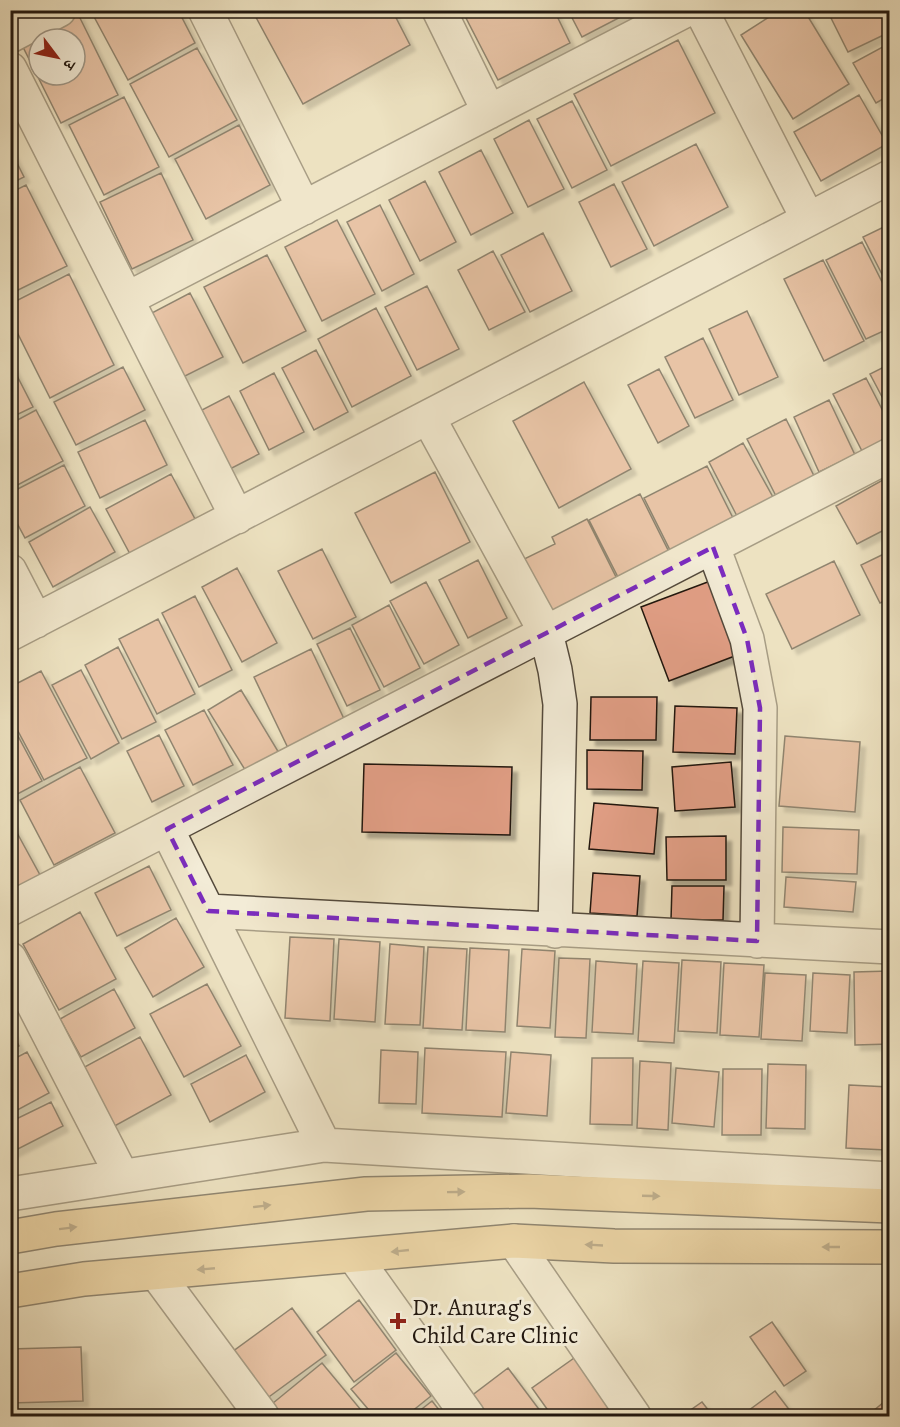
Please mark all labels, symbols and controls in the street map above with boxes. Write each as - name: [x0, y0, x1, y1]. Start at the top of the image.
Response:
- north arrow: [27, 27, 87, 87]
- text: उ: [56, 54, 81, 75]
- one-way arrow: [447, 1187, 466, 1197]
- one-way arrow: [642, 1191, 661, 1200]
- one-way arrow: [253, 1201, 272, 1210]
- one-way arrow: [59, 1223, 78, 1233]
- one-way arrow: [585, 1241, 604, 1250]
- one-way arrow: [822, 1242, 841, 1252]
- one-way arrow: [390, 1246, 409, 1256]
- one-way arrow: [196, 1264, 215, 1274]
- place label: Dr. Anurag's Child Care Clinic: [412, 1291, 579, 1351]
- marker: Dr. Anurag's Child Care Clinic: [389, 1312, 407, 1330]

